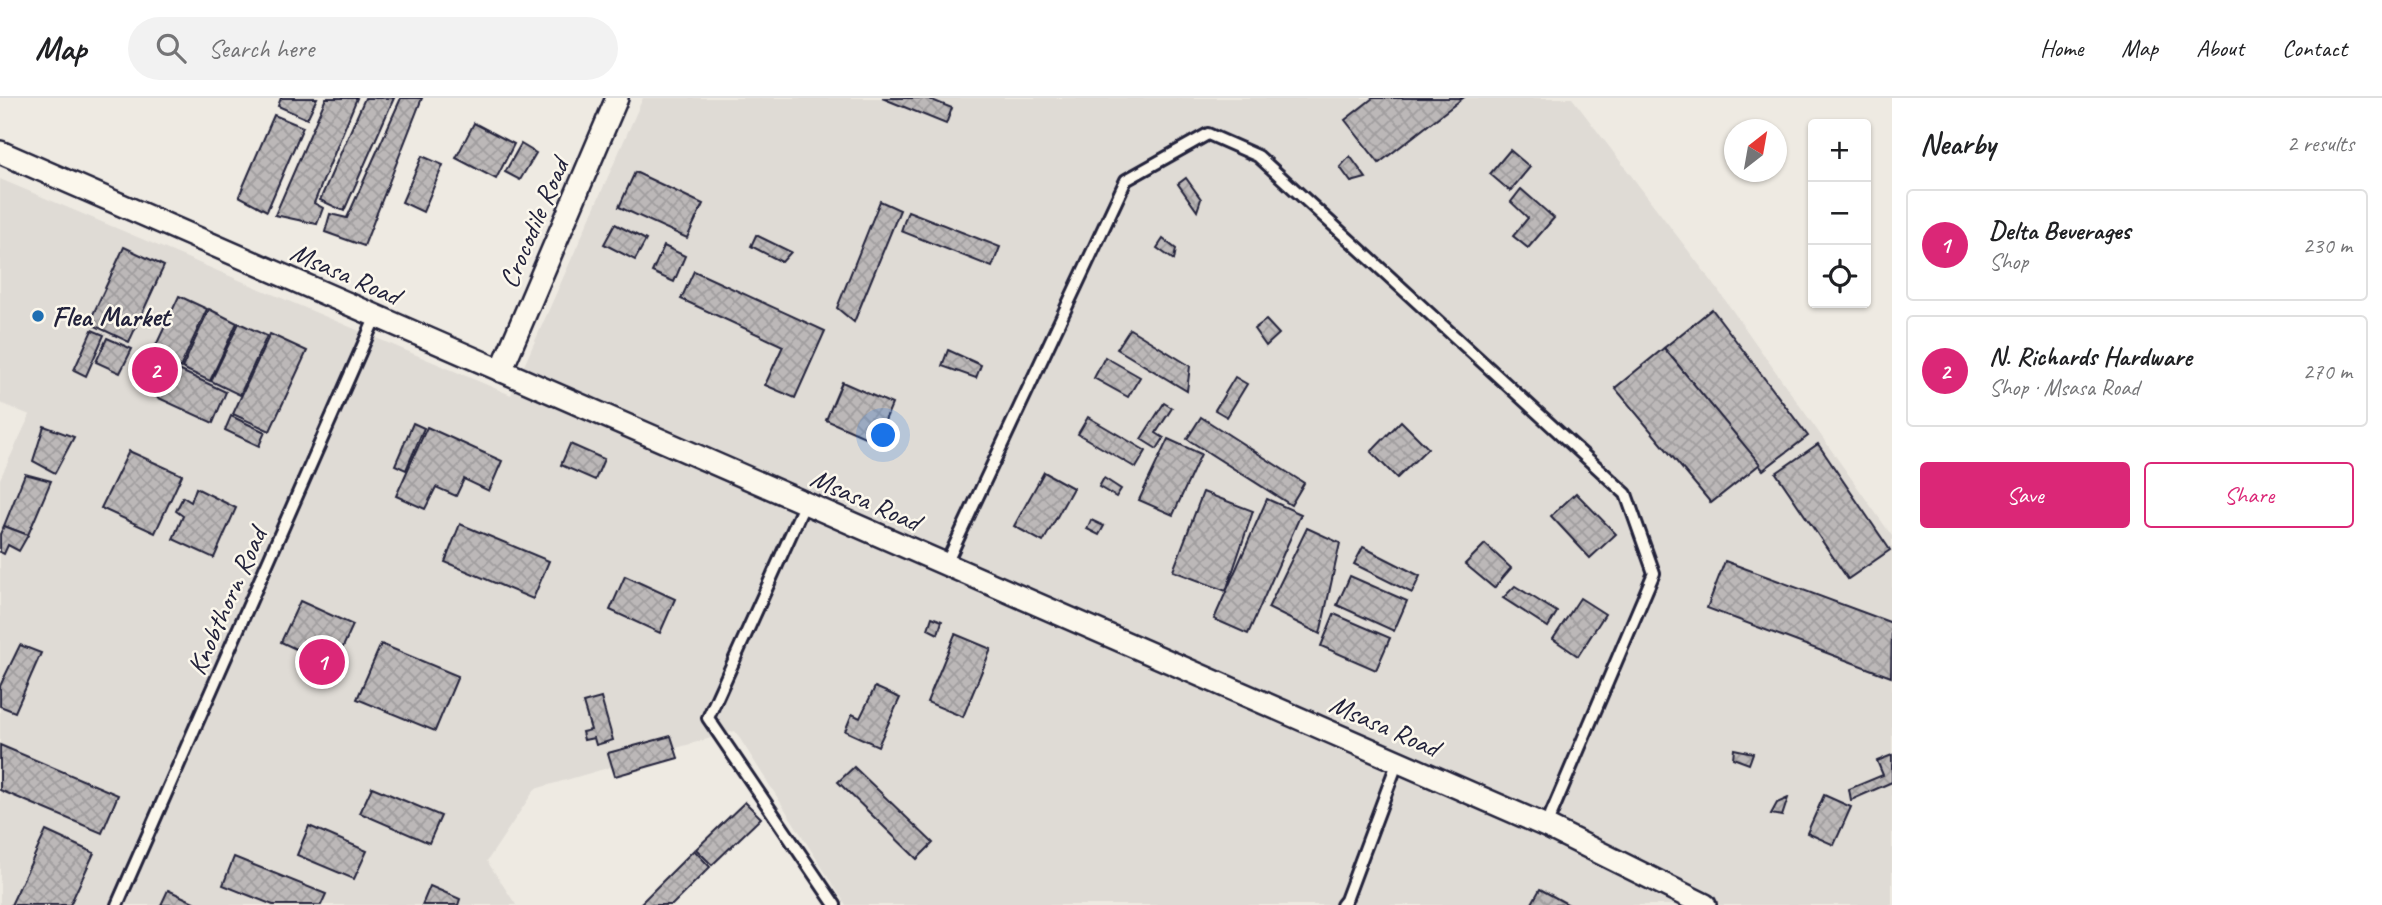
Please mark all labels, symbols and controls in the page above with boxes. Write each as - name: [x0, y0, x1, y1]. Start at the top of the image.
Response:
- search box: [128, 17, 618, 80]
- text: Map: [35, 27, 86, 69]
- icon: search: [152, 29, 190, 67]
- text: Search here: [208, 32, 314, 65]
- text: Home: [2040, 33, 2083, 63]
- text: Map: [2121, 33, 2158, 63]
- text: About: [2196, 33, 2244, 63]
- text: Contact: [2282, 33, 2347, 63]
- north arrow: [1724, 119, 1787, 182]
- map controls: [1808, 119, 1871, 308]
- button: +: [1808, 119, 1871, 182]
- text: Nearby: [1920, 125, 1996, 163]
- text: 2 results: [2287, 129, 2354, 158]
- street label: Crocodile Road: [491, 150, 578, 293]
- button: −: [1808, 182, 1871, 245]
- text: Delta Beverages: [1989, 214, 2130, 247]
- text: 1: [1940, 231, 1950, 260]
- text: 230 m: [2303, 231, 2352, 260]
- street label: Msasa Road: [285, 234, 410, 315]
- button: locate: [1808, 245, 1871, 308]
- text: Shop: [1989, 247, 2028, 276]
- place label: Flea Market: [52, 299, 172, 334]
- marker: Flea Market: [30, 308, 46, 324]
- text: N. Richards Hardware: [1989, 340, 2192, 373]
- pin: 2: [132, 344, 178, 396]
- text: 2: [1940, 357, 1950, 386]
- text: 270 m: [2303, 357, 2352, 386]
- text: Shop · Msasa Road: [1989, 373, 2139, 402]
- your location: [866, 418, 900, 452]
- street label: Msasa Road: [805, 460, 930, 541]
- button: Save: [1920, 462, 2130, 528]
- button: Share: [2144, 462, 2354, 528]
- street label: Knobthorn Road: [179, 519, 276, 680]
- pin: 1: [299, 636, 345, 688]
- street label: Msasa Road: [1324, 686, 1449, 767]

